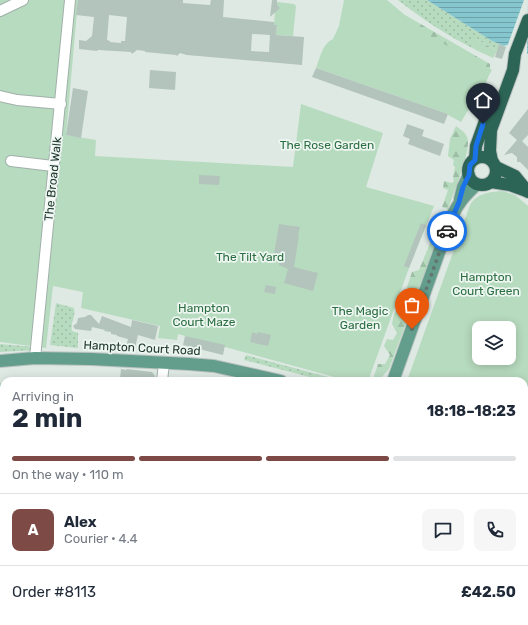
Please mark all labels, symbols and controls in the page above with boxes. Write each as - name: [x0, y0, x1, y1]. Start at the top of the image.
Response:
- pin: [466, 83, 500, 124]
- icon: home: [472, 89, 494, 111]
- street label: The Broad Walk: [42, 135, 64, 222]
- park label: The Rose Garden: [280, 138, 374, 152]
- courier: [427, 211, 467, 251]
- icon: car: [436, 220, 458, 242]
- park label: The Tilt Yard: [216, 250, 284, 264]
- park label: Hampton Court Green: [452, 270, 520, 298]
- pin: [395, 288, 429, 329]
- icon: bag: [401, 294, 423, 316]
- park label: Hampton Court Maze: [172, 301, 236, 329]
- park label: The Magic Garden: [332, 304, 389, 332]
- map controls: [472, 321, 516, 365]
- button: layers: [472, 321, 516, 365]
- street label: Hampton Court Road: [83, 338, 201, 358]
- text: Arriving in: [12, 389, 74, 404]
- text: 18:18–18:23: [427, 402, 516, 420]
- text: 2 min: [12, 403, 82, 434]
- text: On the way · 110 m: [12, 467, 124, 482]
- button: chat: [422, 509, 464, 551]
- button: phone: [474, 509, 516, 551]
- text: Alex: [64, 513, 97, 531]
- text: A: [28, 521, 38, 539]
- text: Courier · 4.4: [64, 531, 138, 546]
- text: Order #8113: [12, 583, 96, 601]
- text: £42.50: [461, 583, 516, 601]

